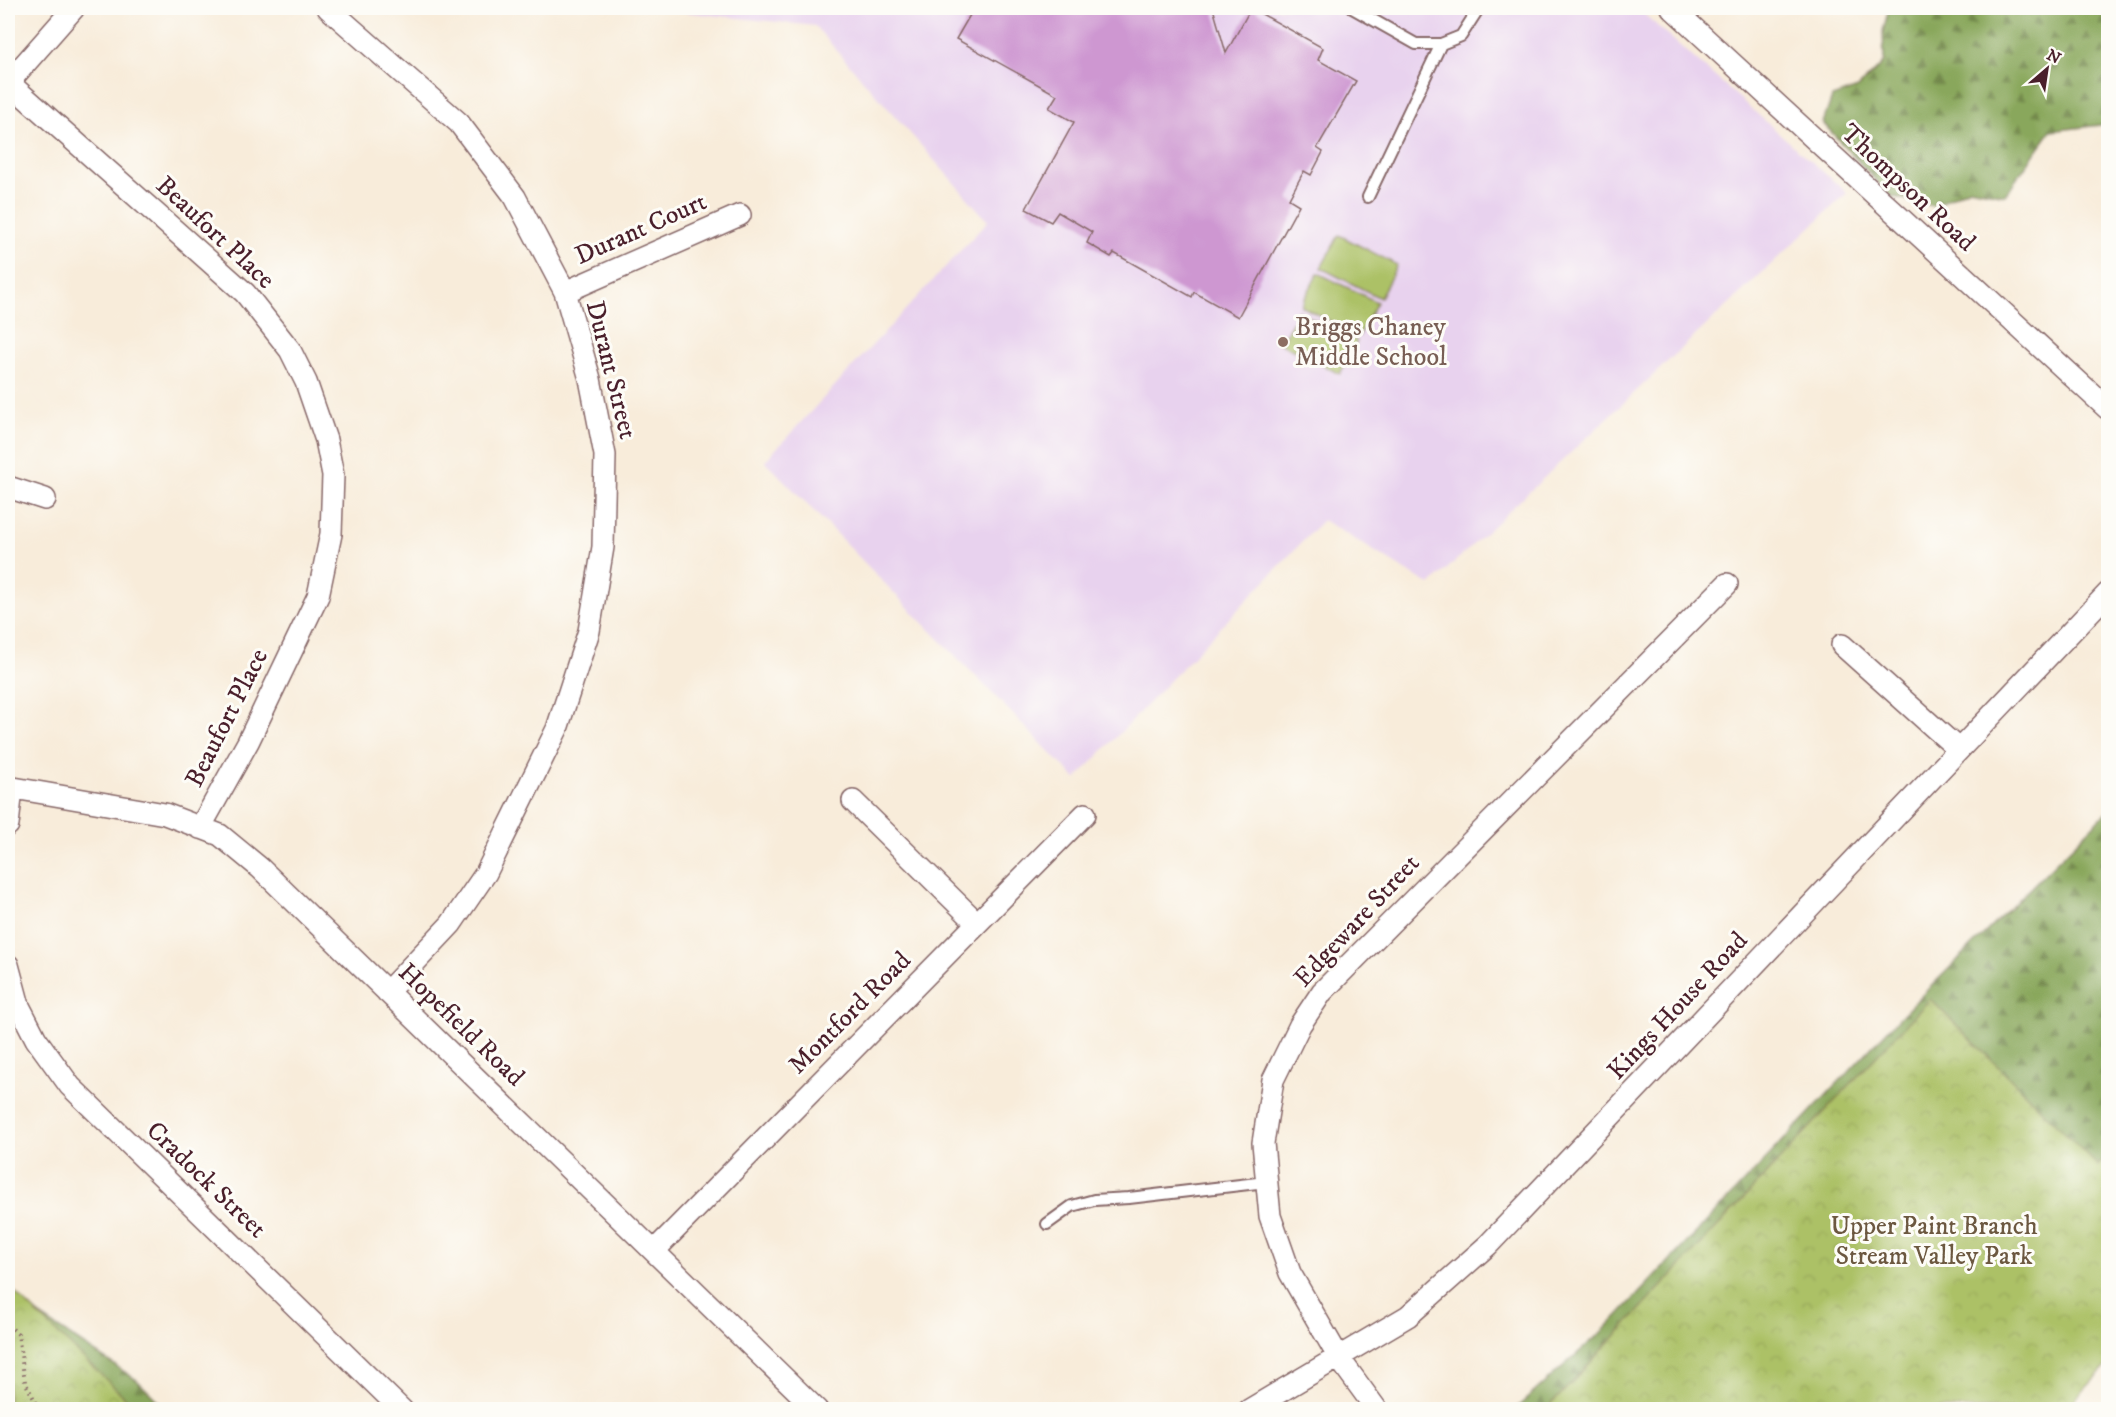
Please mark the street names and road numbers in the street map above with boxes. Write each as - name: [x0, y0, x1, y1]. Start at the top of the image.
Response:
- street label: Thompson Road: [1834, 117, 1982, 259]
- street label: Beaufort Place: [149, 169, 281, 297]
- street label: Durant Court: [570, 185, 712, 273]
- street label: Durant Street: [578, 297, 644, 443]
- street label: Beaufort Place: [178, 643, 276, 793]
- street label: Edgeware Street: [1287, 848, 1427, 994]
- street label: Kings House Road: [1601, 925, 1755, 1087]
- street label: Montford Road: [782, 945, 918, 1081]
- street label: Hopefield Road: [391, 956, 531, 1094]
- street label: Cradock Street: [139, 1114, 273, 1246]

